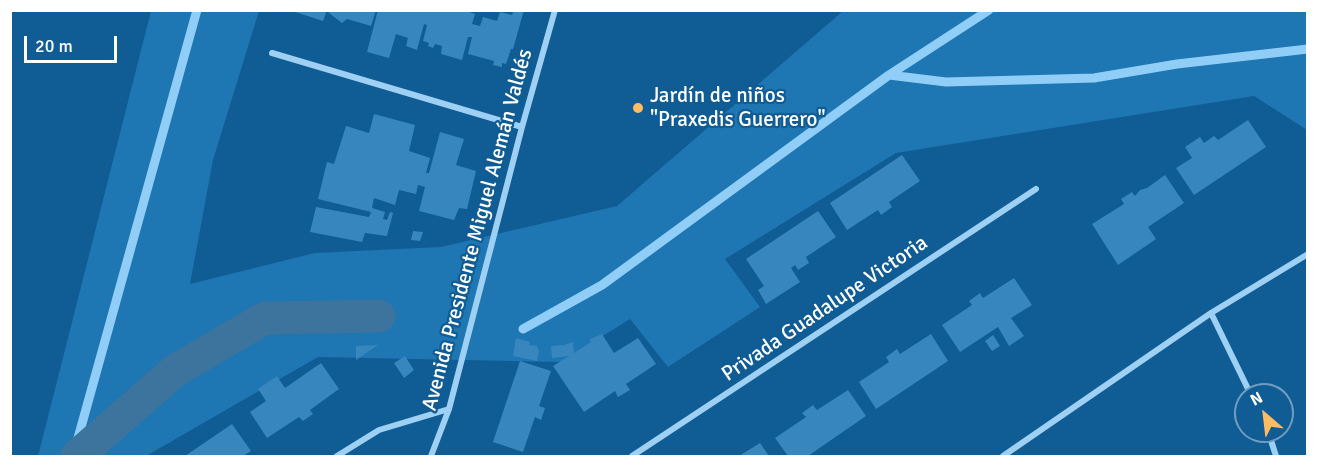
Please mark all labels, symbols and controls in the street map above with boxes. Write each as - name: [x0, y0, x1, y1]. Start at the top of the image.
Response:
- scale bar: [27, 24, 120, 62]
- text: 20 m: [35, 35, 73, 57]
- street label: Avenida Presidente Miguel Alemán Valdés: [418, 46, 538, 414]
- place label: Jardín de niños "Praxedis Guerrero": [650, 83, 826, 133]
- marker: Jardín de niños "Praxedis Guerrero": [631, 101, 645, 115]
- street label: Privada Guadalupe Victoria: [717, 231, 933, 387]
- north arrow: [1234, 383, 1294, 443]
- text: N: [1247, 387, 1266, 410]

